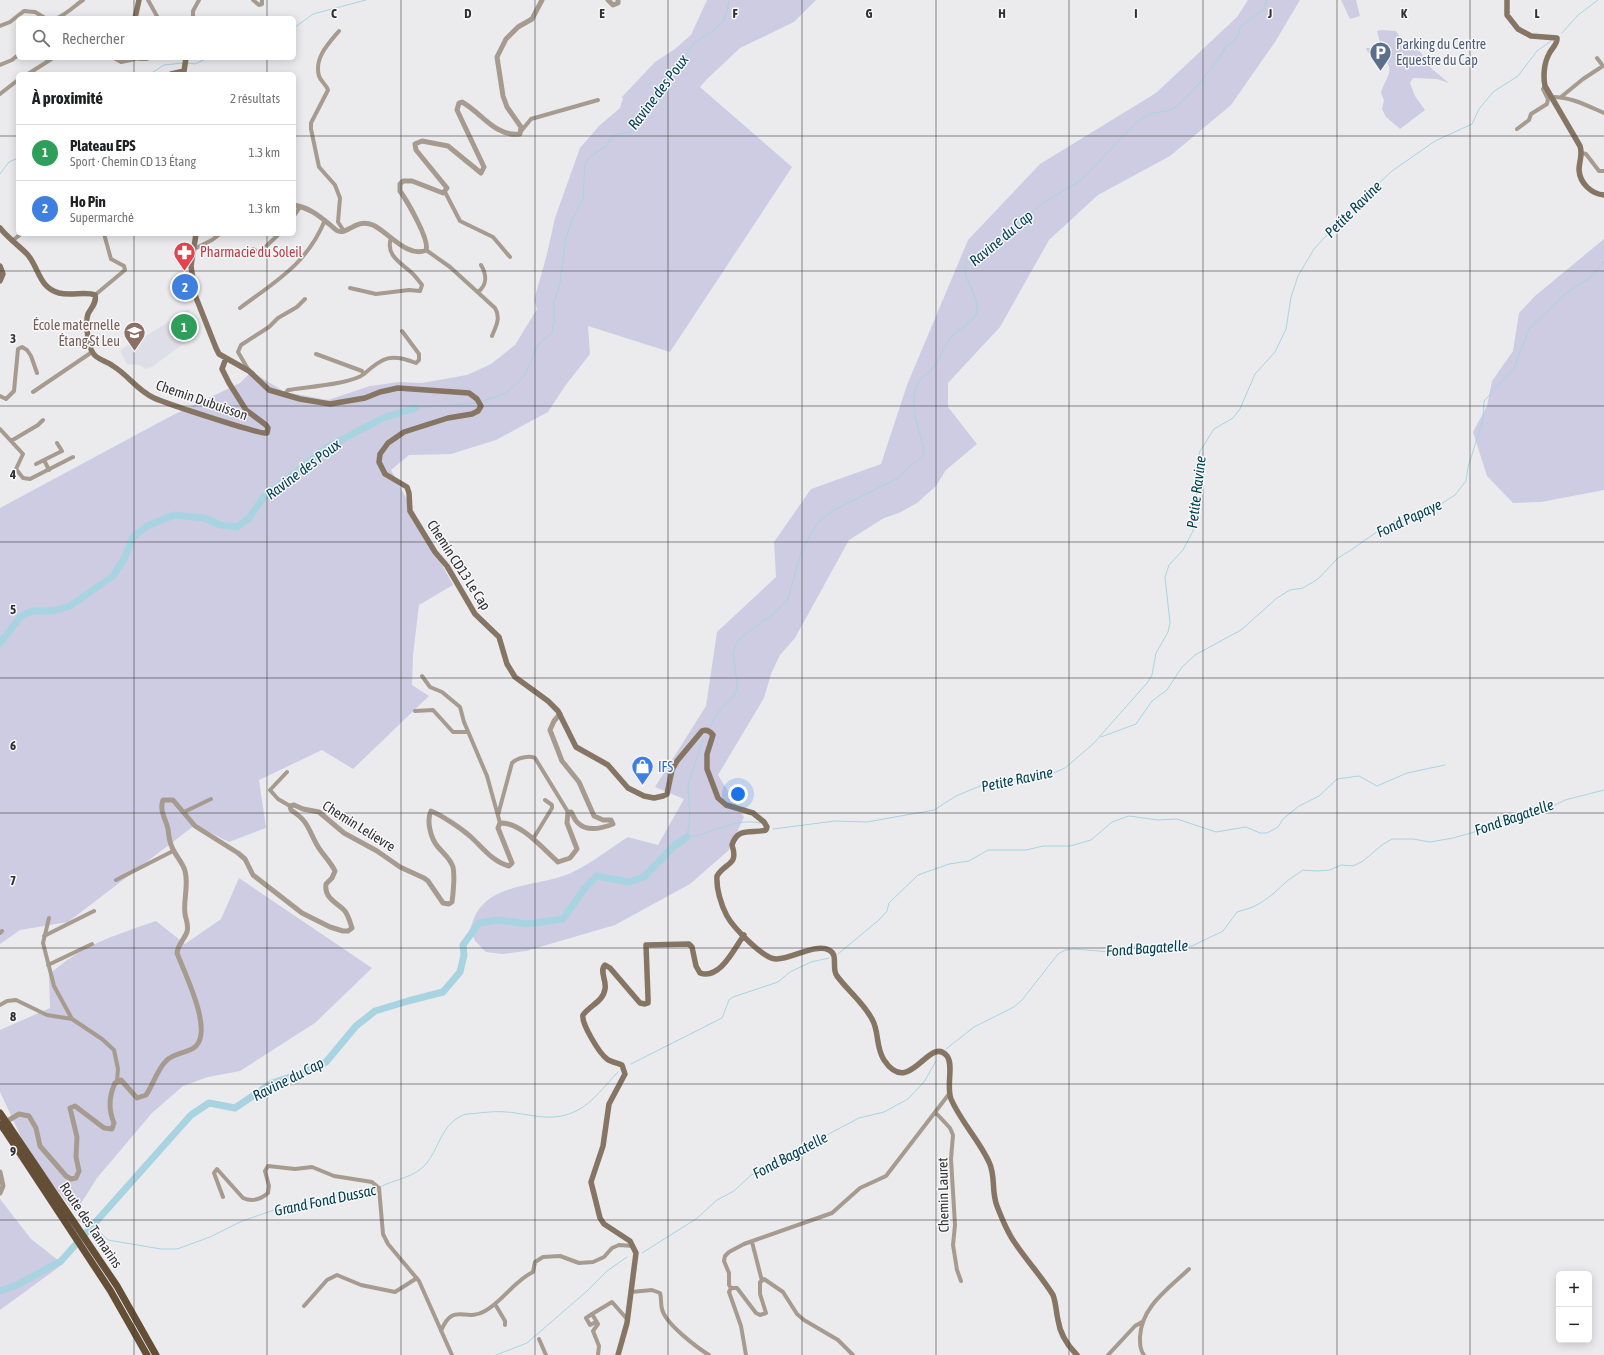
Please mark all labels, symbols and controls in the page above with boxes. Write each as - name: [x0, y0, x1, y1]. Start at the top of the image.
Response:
- text: C: [331, 6, 337, 21]
- text: D: [464, 6, 472, 21]
- text: E: [599, 6, 605, 21]
- text: F: [732, 6, 738, 21]
- text: G: [866, 6, 873, 21]
- text: H: [998, 6, 1006, 21]
- text: I: [1134, 6, 1138, 21]
- text: J: [1267, 6, 1272, 21]
- text: K: [1401, 6, 1408, 21]
- text: L: [1534, 6, 1540, 21]
- search box: [16, 16, 296, 60]
- icon: search: [30, 27, 52, 49]
- text: Rechercher: [62, 30, 124, 47]
- place label: Parking du Centre Equestre du Cap: [1396, 36, 1486, 68]
- parking icon: Parking du Centre Equestre du Cap: [1368, 39, 1394, 72]
- water label: Ravine des Poux: [624, 51, 692, 133]
- text: À proximité: [32, 88, 103, 108]
- text: 2 résultats: [230, 91, 280, 106]
- text: Plateau EPS: [70, 137, 136, 154]
- text: 1: [42, 145, 48, 160]
- text: 1.3 km: [249, 145, 280, 160]
- text: Sport · Chemin CD 13 Étang: [70, 154, 196, 169]
- water label: Petite Ravine: [1321, 177, 1385, 241]
- text: Ho Pin: [70, 193, 106, 210]
- text: 2: [42, 201, 48, 216]
- text: 1.3 km: [249, 201, 280, 216]
- water label: Ravine du Cap: [966, 207, 1036, 269]
- text: Supermarché: [70, 210, 134, 225]
- pharmacy icon: Pharmacie du Soleil: [172, 239, 198, 272]
- place label: Pharmacie du Soleil: [200, 244, 302, 260]
- pin: 2: [172, 272, 198, 302]
- pin: 1: [171, 312, 197, 342]
- place label: École maternelle Étang St Leu: [33, 317, 120, 349]
- school or university icon: École maternelle Étang St Leu: [122, 320, 148, 353]
- text: 3: [10, 331, 16, 346]
- street label: Chemin Dubuisson: [154, 377, 250, 423]
- water label: Ravine des Poux: [262, 435, 344, 503]
- water label: Petite Ravine: [1183, 455, 1209, 529]
- text: 4: [9, 467, 16, 482]
- water label: Fond Papaye: [1374, 495, 1445, 541]
- street label: Chemin CD13 Le Cap: [424, 517, 494, 613]
- text: 5: [10, 602, 16, 617]
- text: 6: [10, 738, 16, 753]
- shop icon: IFS: [630, 754, 656, 787]
- place label: IFS: [658, 759, 673, 775]
- water label: Petite Ravine: [980, 763, 1055, 795]
- your location: [728, 784, 748, 804]
- water label: Fond Bagatelle: [1472, 795, 1556, 838]
- street label: Chemin Lelievre: [320, 797, 398, 855]
- text: 7: [10, 873, 16, 888]
- water label: Fond Bagatelle: [1105, 937, 1189, 959]
- text: 8: [10, 1009, 16, 1024]
- water label: Ravine du Cap: [250, 1054, 326, 1104]
- water label: Fond Bagatelle: [750, 1128, 831, 1182]
- text: 9: [10, 1144, 16, 1159]
- street label: Chemin Lauret: [934, 1158, 952, 1232]
- street label: Route des Tamarins: [56, 1179, 126, 1271]
- water label: Grand Fond Dussac: [273, 1181, 378, 1219]
- map controls: [1556, 1271, 1592, 1343]
- button: +: [1556, 1271, 1592, 1307]
- button: −: [1556, 1307, 1592, 1343]

